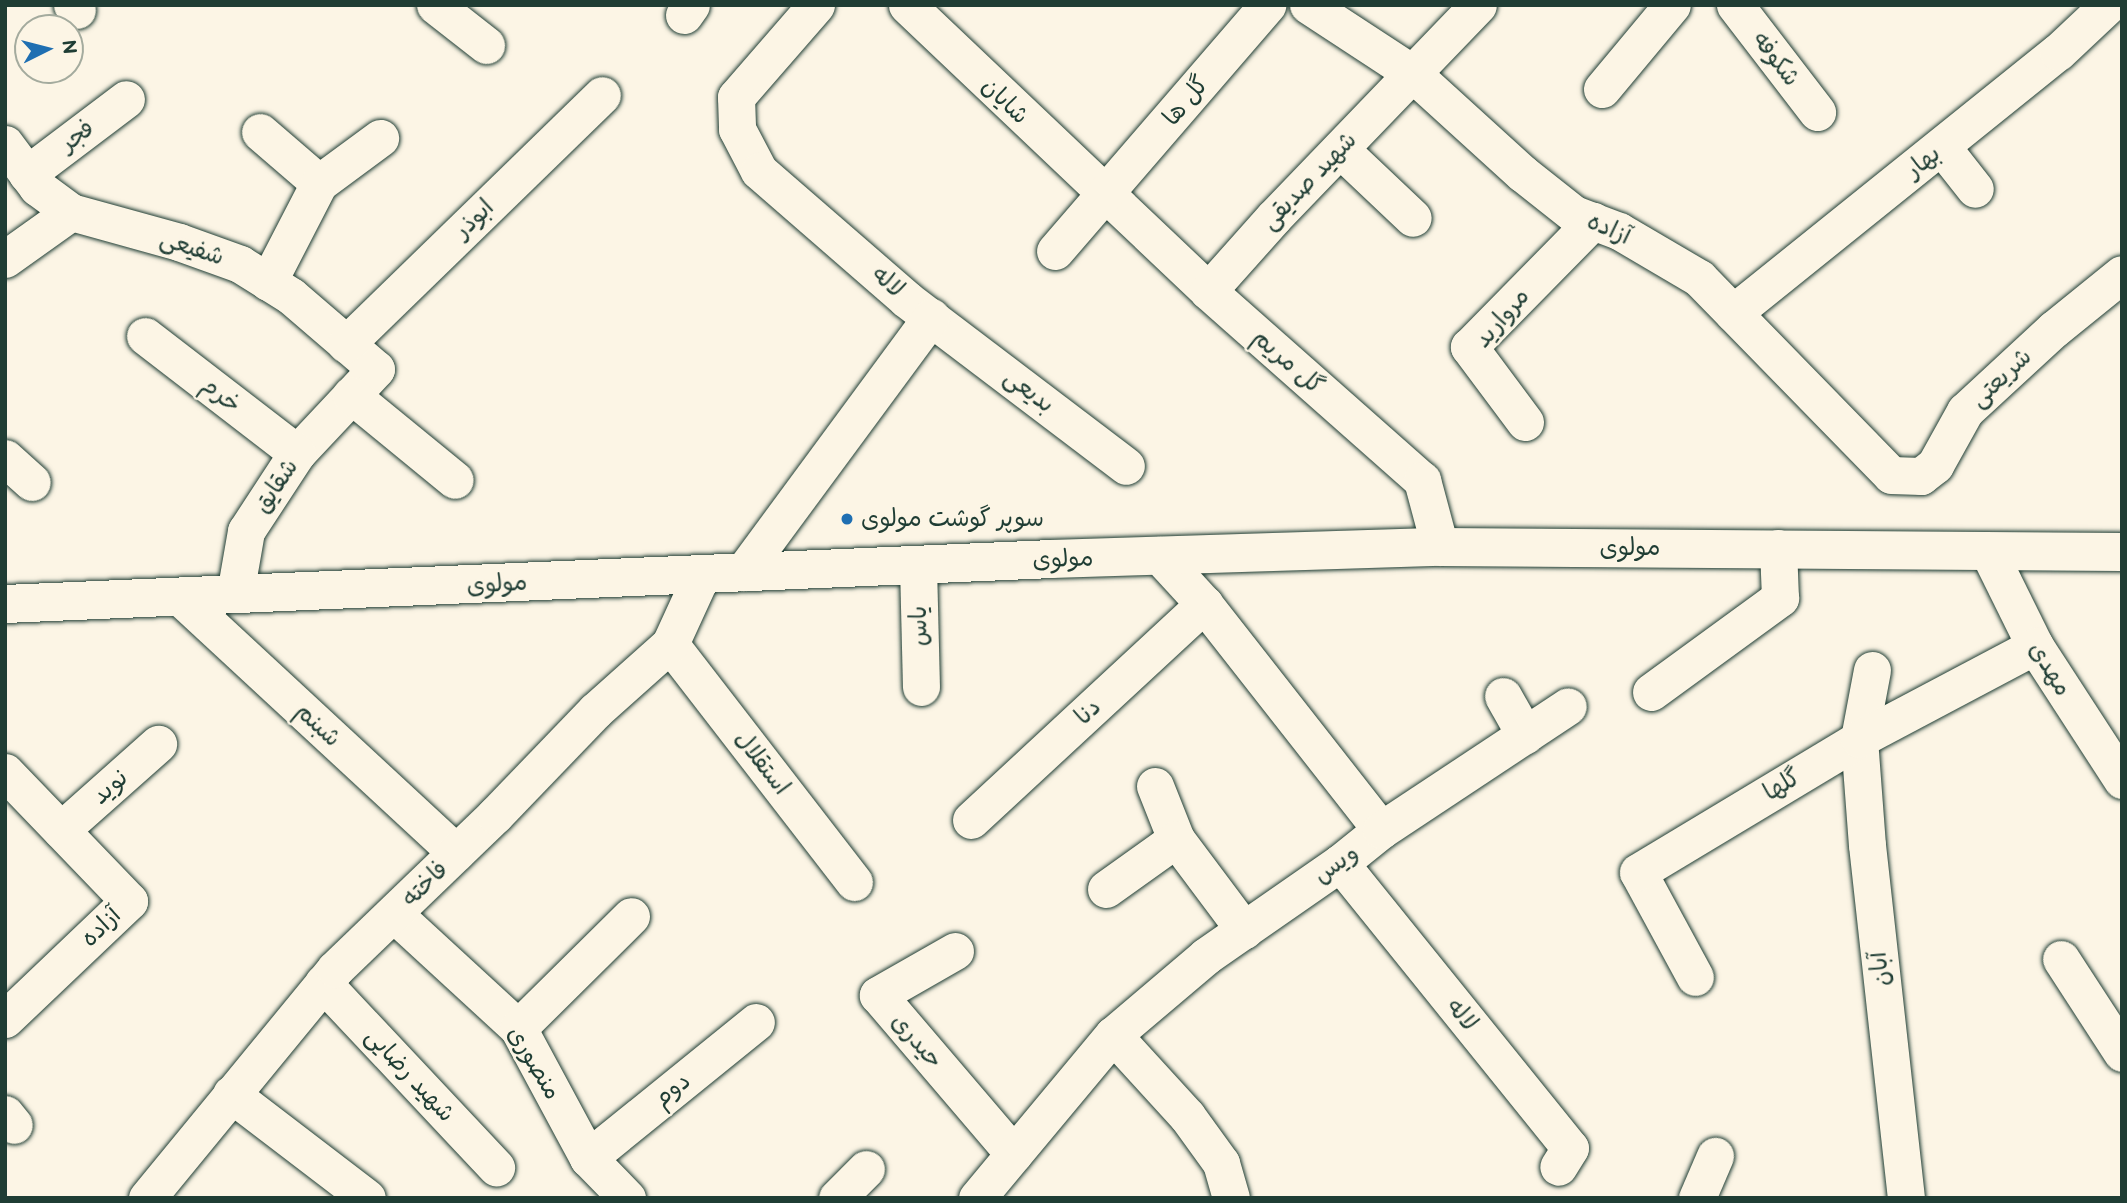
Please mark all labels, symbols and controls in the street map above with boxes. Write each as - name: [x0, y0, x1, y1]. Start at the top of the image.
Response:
- north arrow: [14, 14, 84, 84]
- street label: شکوفه: [1746, 26, 1806, 92]
- text: N: [56, 39, 81, 55]
- street label: گل ها: [1157, 70, 1215, 132]
- street label: شایان: [975, 72, 1035, 130]
- street label: فجر: [54, 114, 100, 158]
- street label: شهید صدیقی: [1255, 126, 1363, 236]
- street label: بهار: [1900, 139, 1946, 185]
- street label: ابوذر: [448, 193, 500, 245]
- street label: آزاده: [1583, 207, 1635, 251]
- street label: شفیعی: [156, 224, 228, 272]
- street label: لاله: [866, 260, 910, 304]
- street label: مروارید: [1468, 282, 1536, 354]
- street label: گل مریم: [1247, 323, 1329, 401]
- street label: شریعتی: [1964, 342, 2038, 414]
- street label: بدیعی: [998, 363, 1060, 419]
- street label: خرم: [195, 371, 247, 419]
- street label: شقایق: [248, 453, 304, 519]
- place label: سوپر گوشت مولوی: [861, 505, 1044, 533]
- marker: سوپر گوشت مولوی: [839, 511, 855, 527]
- street label: مولوی: [1600, 534, 1660, 562]
- street label: مولوی: [1032, 544, 1094, 574]
- street label: مولوی: [466, 568, 528, 600]
- street label: یاس: [904, 605, 934, 647]
- street label: مهدی: [2023, 637, 2077, 701]
- street label: دنا: [1069, 693, 1107, 731]
- street label: شبنم: [289, 697, 347, 753]
- street label: استقلال: [728, 725, 796, 801]
- street label: نوید: [86, 763, 134, 811]
- street label: گلها: [1758, 763, 1806, 807]
- street label: ویس: [1308, 838, 1364, 890]
- street label: فاخته: [396, 855, 454, 913]
- street label: آزاده: [75, 901, 127, 953]
- street label: آبان: [1864, 950, 1896, 988]
- street label: لاله: [1440, 993, 1484, 1037]
- street label: حیدری: [885, 1007, 949, 1075]
- street label: منصوری: [501, 1021, 567, 1105]
- street label: شهید رضایی: [359, 1022, 461, 1128]
- street label: دوم: [648, 1067, 696, 1113]

